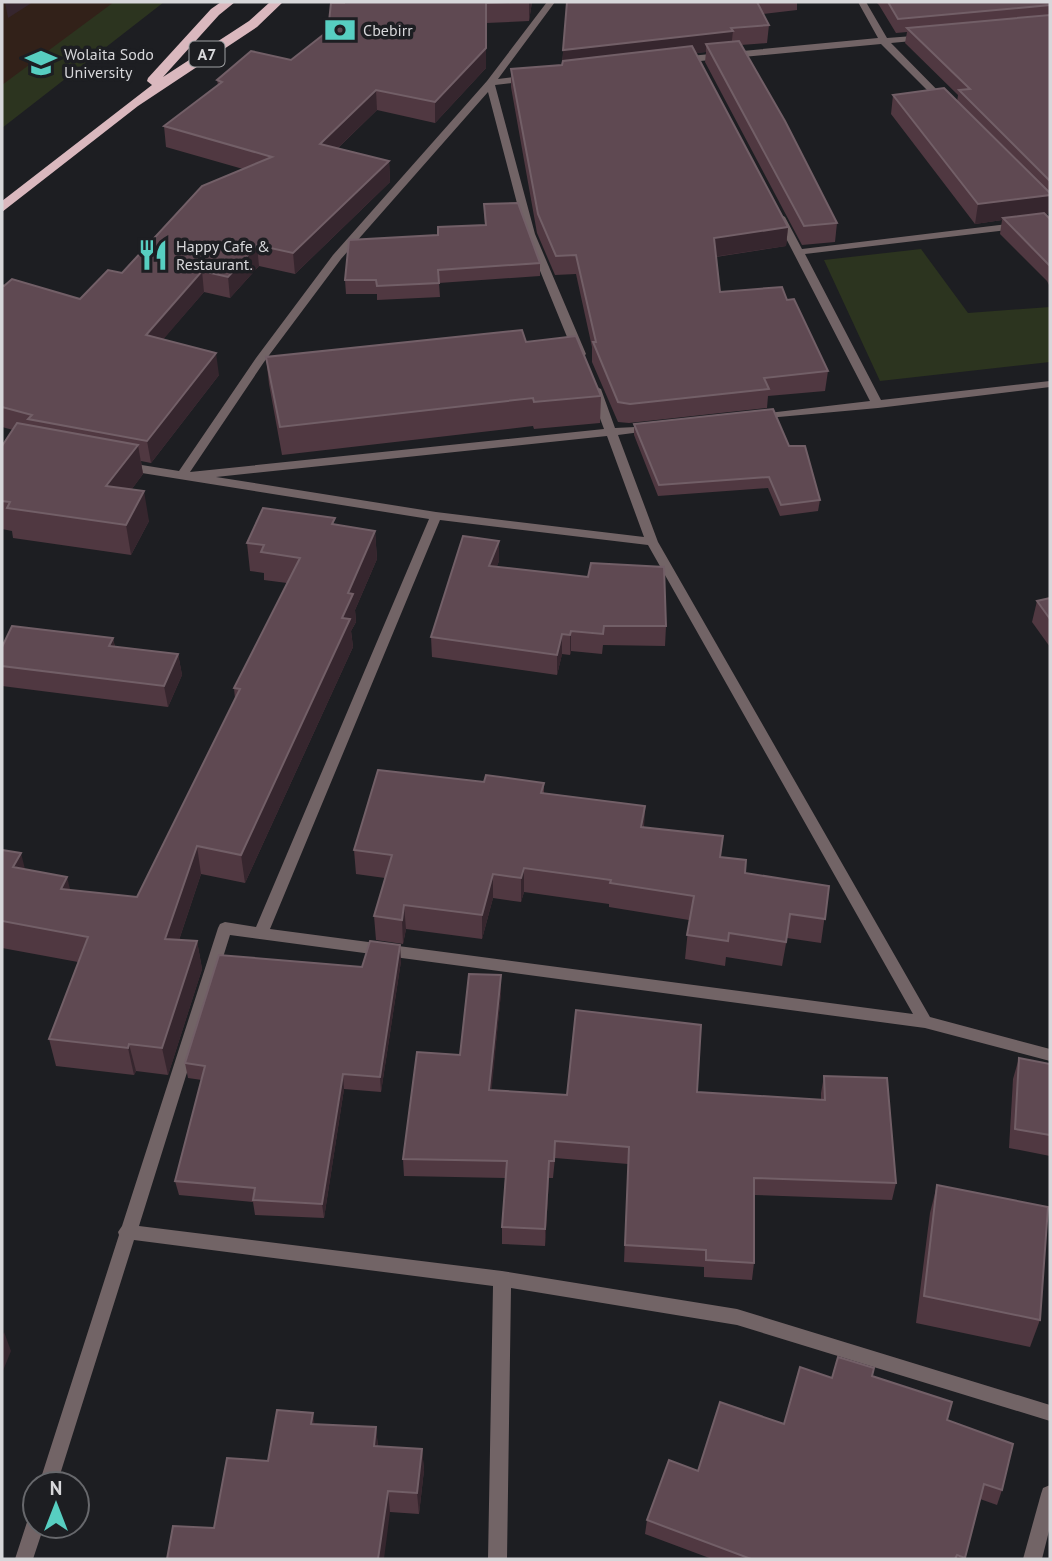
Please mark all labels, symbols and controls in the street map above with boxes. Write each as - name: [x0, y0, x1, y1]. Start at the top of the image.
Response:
- bank icon: Cbebirr: [323, 13, 357, 47]
- place label: Cbebirr: [363, 20, 413, 40]
- road number: A7: [190, 42, 224, 66]
- place label: Wolaita Sodo University: [64, 44, 154, 82]
- school or university icon: Wolaita Sodo University: [24, 46, 58, 80]
- place label: Happy Cafe & Restaurant.: [176, 236, 270, 274]
- restaurant icon: Happy Cafe & Restaurant.: [136, 238, 170, 272]
- north arrow: [21, 1470, 91, 1540]
- text: N: [50, 1476, 62, 1500]

